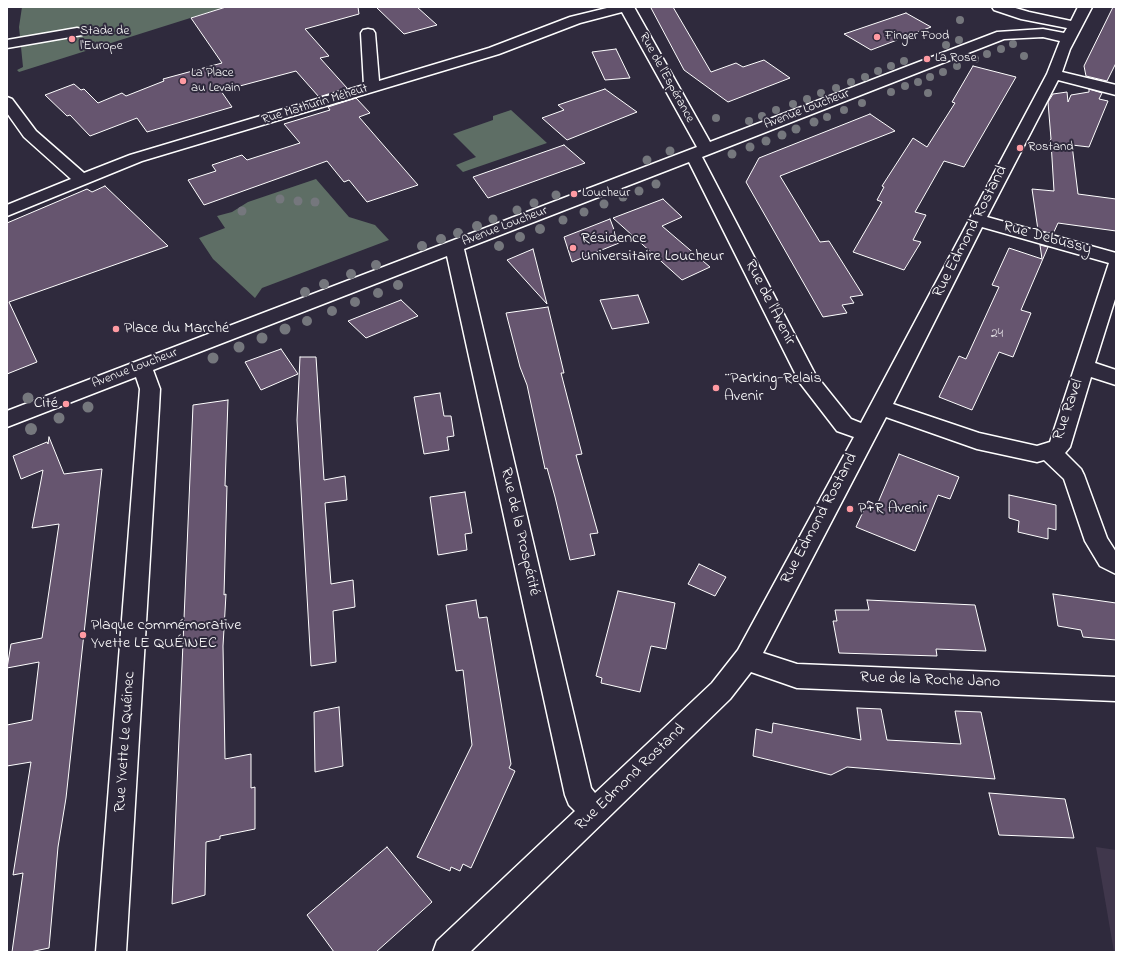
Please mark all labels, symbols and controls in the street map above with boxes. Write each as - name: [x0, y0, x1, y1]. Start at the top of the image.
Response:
- place label: Stade de l'Europe: [80, 24, 129, 55]
- place label: Finger Food: [885, 29, 949, 45]
- street label: Rue de l'Espérance: [635, 30, 697, 126]
- marker: Finger Food: [872, 32, 882, 42]
- marker: Stade de l'Europe: [67, 34, 77, 44]
- place label: La Rose: [935, 51, 976, 67]
- marker: La Rose: [922, 54, 932, 64]
- place label: La Place au Levain: [191, 66, 240, 97]
- marker: La Place au Levain: [178, 76, 188, 86]
- street label: Rue Mathurin Méheut: [260, 81, 370, 129]
- street label: Avenue Loucheur: [762, 87, 852, 133]
- place label: Rostand: [1028, 140, 1074, 156]
- marker: Rostand: [1015, 143, 1025, 153]
- street label: Rue Edmond Rostand: [929, 163, 1013, 301]
- place label: Loucheur: [582, 186, 630, 202]
- marker: Loucheur: [569, 189, 579, 199]
- street label: Avenue Loucheur: [460, 204, 550, 250]
- street label: Rue Debussy: [1001, 218, 1093, 260]
- place label: Résidence Universitaire Loucheur: [581, 229, 724, 267]
- marker: Résidence Universitaire Loucheur: [568, 243, 578, 253]
- street label: Rue de l'Avenir: [739, 257, 799, 349]
- place label: Place du Marché: [124, 319, 229, 339]
- marker: Place du Marché: [111, 324, 121, 334]
- house number: 24: [991, 327, 1003, 343]
- street label: Avenue Loucheur: [90, 346, 180, 392]
- place label: ¨Parking-Relais Avenir: [724, 369, 822, 407]
- street label: Rue Ravel: [1050, 377, 1088, 443]
- marker: ¨Parking-Relais Avenir: [711, 383, 721, 393]
- place label: Cité: [34, 394, 58, 414]
- marker: Cité: [61, 399, 71, 409]
- street label: Rue Edmond Rostand: [777, 450, 863, 588]
- street label: Rue de la Prospérité: [495, 466, 543, 598]
- place label: P+R Avenir: [858, 499, 927, 519]
- marker: P+R Avenir: [845, 504, 855, 514]
- place label: Plaque commémorative Yvette LE QUÉINEC: [91, 616, 241, 654]
- marker: Plaque commémorative Yvette LE QUÉINEC: [78, 630, 88, 640]
- street label: Rue de la Roche Jano: [860, 669, 1000, 693]
- street label: Rue Yvette Le Quéinec: [112, 671, 140, 813]
- street label: Rue Edmond Rostand: [572, 721, 690, 835]

